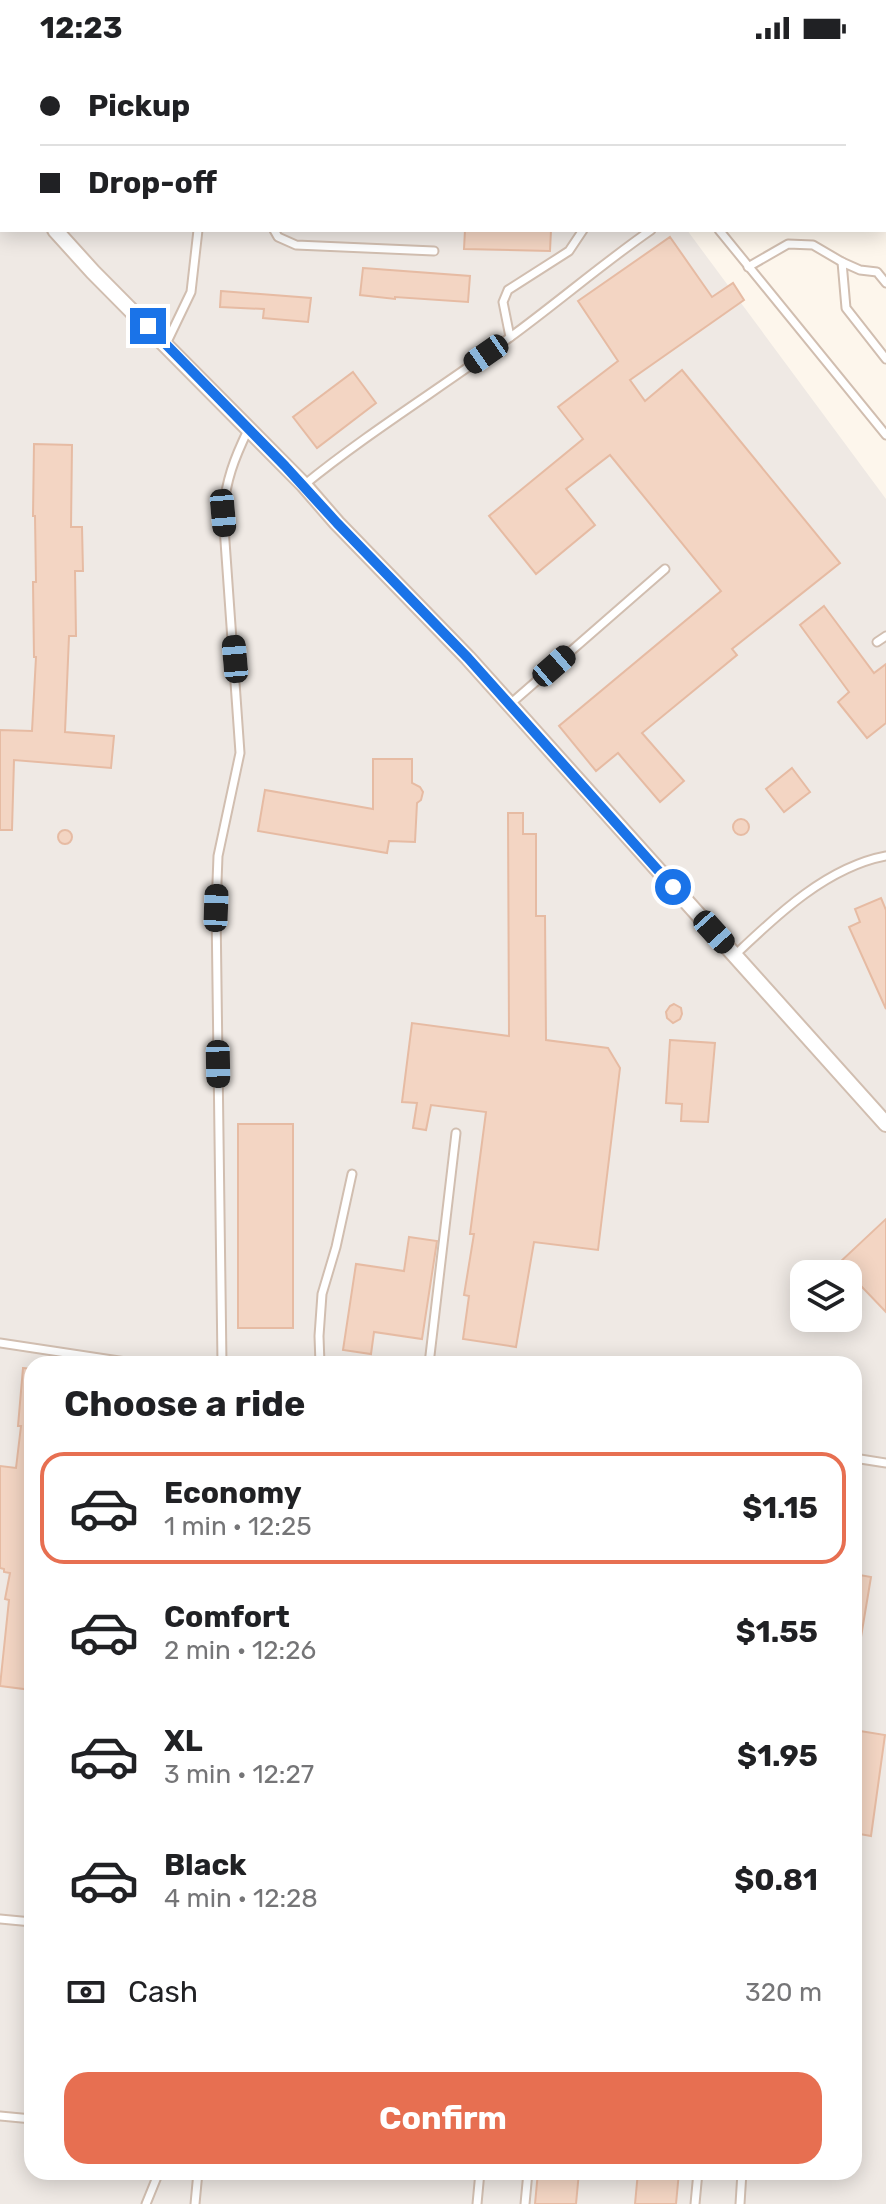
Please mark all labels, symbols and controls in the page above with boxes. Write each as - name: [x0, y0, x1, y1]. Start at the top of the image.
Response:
- text: 12:23: [40, 10, 122, 46]
- text: Pickup: [88, 88, 190, 124]
- text: Drop-off: [88, 165, 217, 201]
- route end: [130, 308, 166, 344]
- car: [459, 330, 513, 378]
- car: [209, 488, 237, 538]
- car: [221, 634, 249, 684]
- car: [528, 641, 580, 691]
- route start: [655, 869, 691, 905]
- car: [203, 884, 229, 932]
- car: [689, 906, 739, 958]
- car: [206, 1040, 230, 1088]
- map controls: [790, 1260, 862, 1332]
- button: layers: [790, 1260, 862, 1332]
- text: Choose a ride: [64, 1382, 305, 1425]
- icon: car: [68, 1472, 140, 1544]
- text: Economy: [164, 1475, 302, 1511]
- text: $1.15: [742, 1490, 818, 1526]
- text: 1 min · 12:25: [164, 1511, 312, 1542]
- icon: car: [68, 1596, 140, 1668]
- text: Comfort: [164, 1599, 290, 1635]
- text: $1.55: [736, 1614, 818, 1650]
- text: 2 min · 12:26: [164, 1635, 316, 1666]
- icon: car: [68, 1720, 140, 1792]
- text: XL: [164, 1723, 203, 1759]
- text: $1.95: [737, 1738, 818, 1774]
- text: 3 min · 12:27: [164, 1759, 314, 1790]
- icon: car: [68, 1844, 140, 1916]
- text: Black: [164, 1847, 247, 1883]
- text: $0.81: [734, 1862, 818, 1898]
- text: 4 min · 12:28: [164, 1883, 318, 1914]
- icon: cash: [64, 1970, 108, 2014]
- text: Cash: [128, 1974, 198, 2010]
- text: 320 m: [745, 1977, 822, 2008]
- button: Confirm: [64, 2072, 822, 2164]

